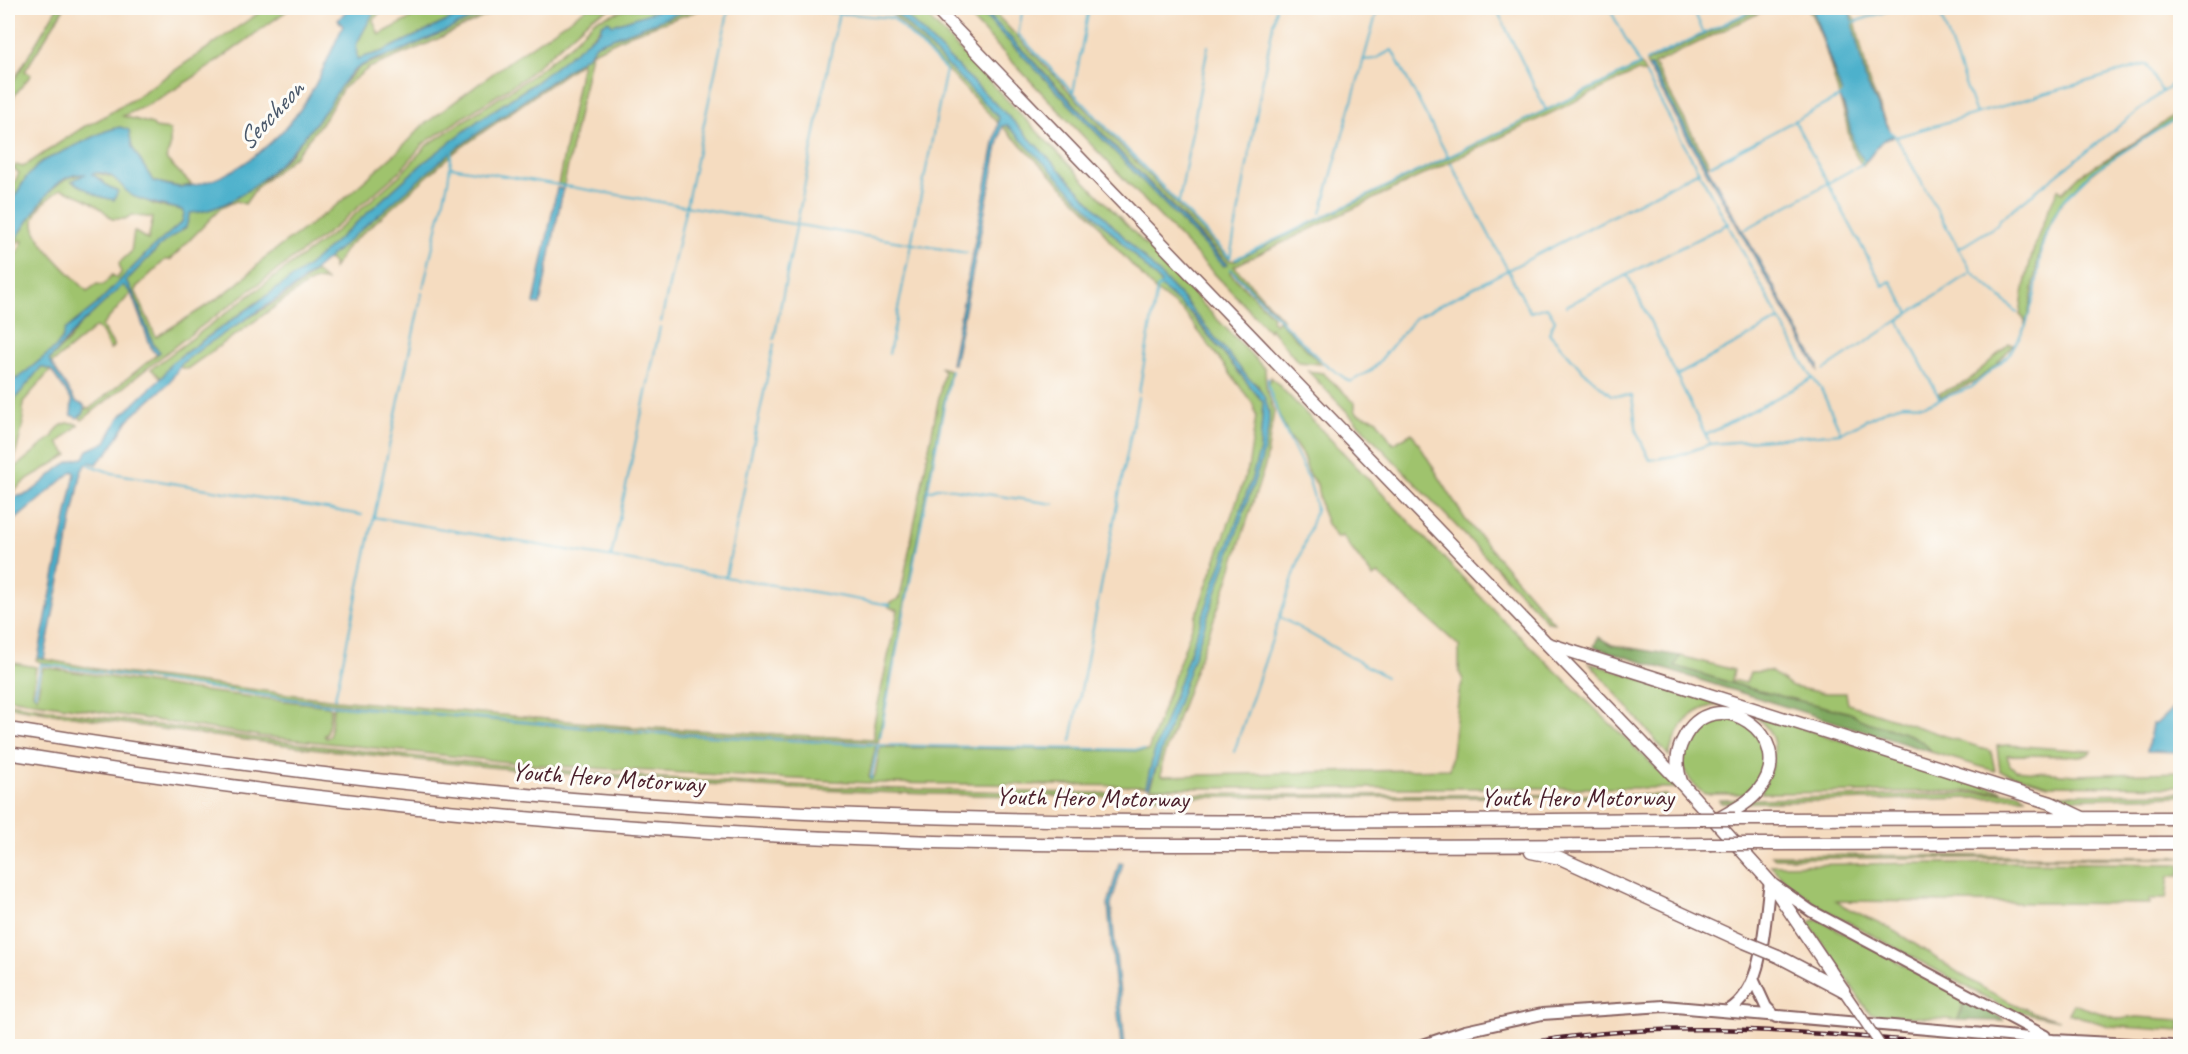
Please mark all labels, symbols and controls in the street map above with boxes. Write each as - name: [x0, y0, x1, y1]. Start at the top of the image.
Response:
- water label: Seocheon: [229, 71, 313, 157]
- street label: Youth Hero Motorway: [510, 754, 708, 801]
- street label: Youth Hero Motorway: [995, 779, 1191, 816]
- street label: Youth Hero Motorway: [1480, 781, 1676, 814]

